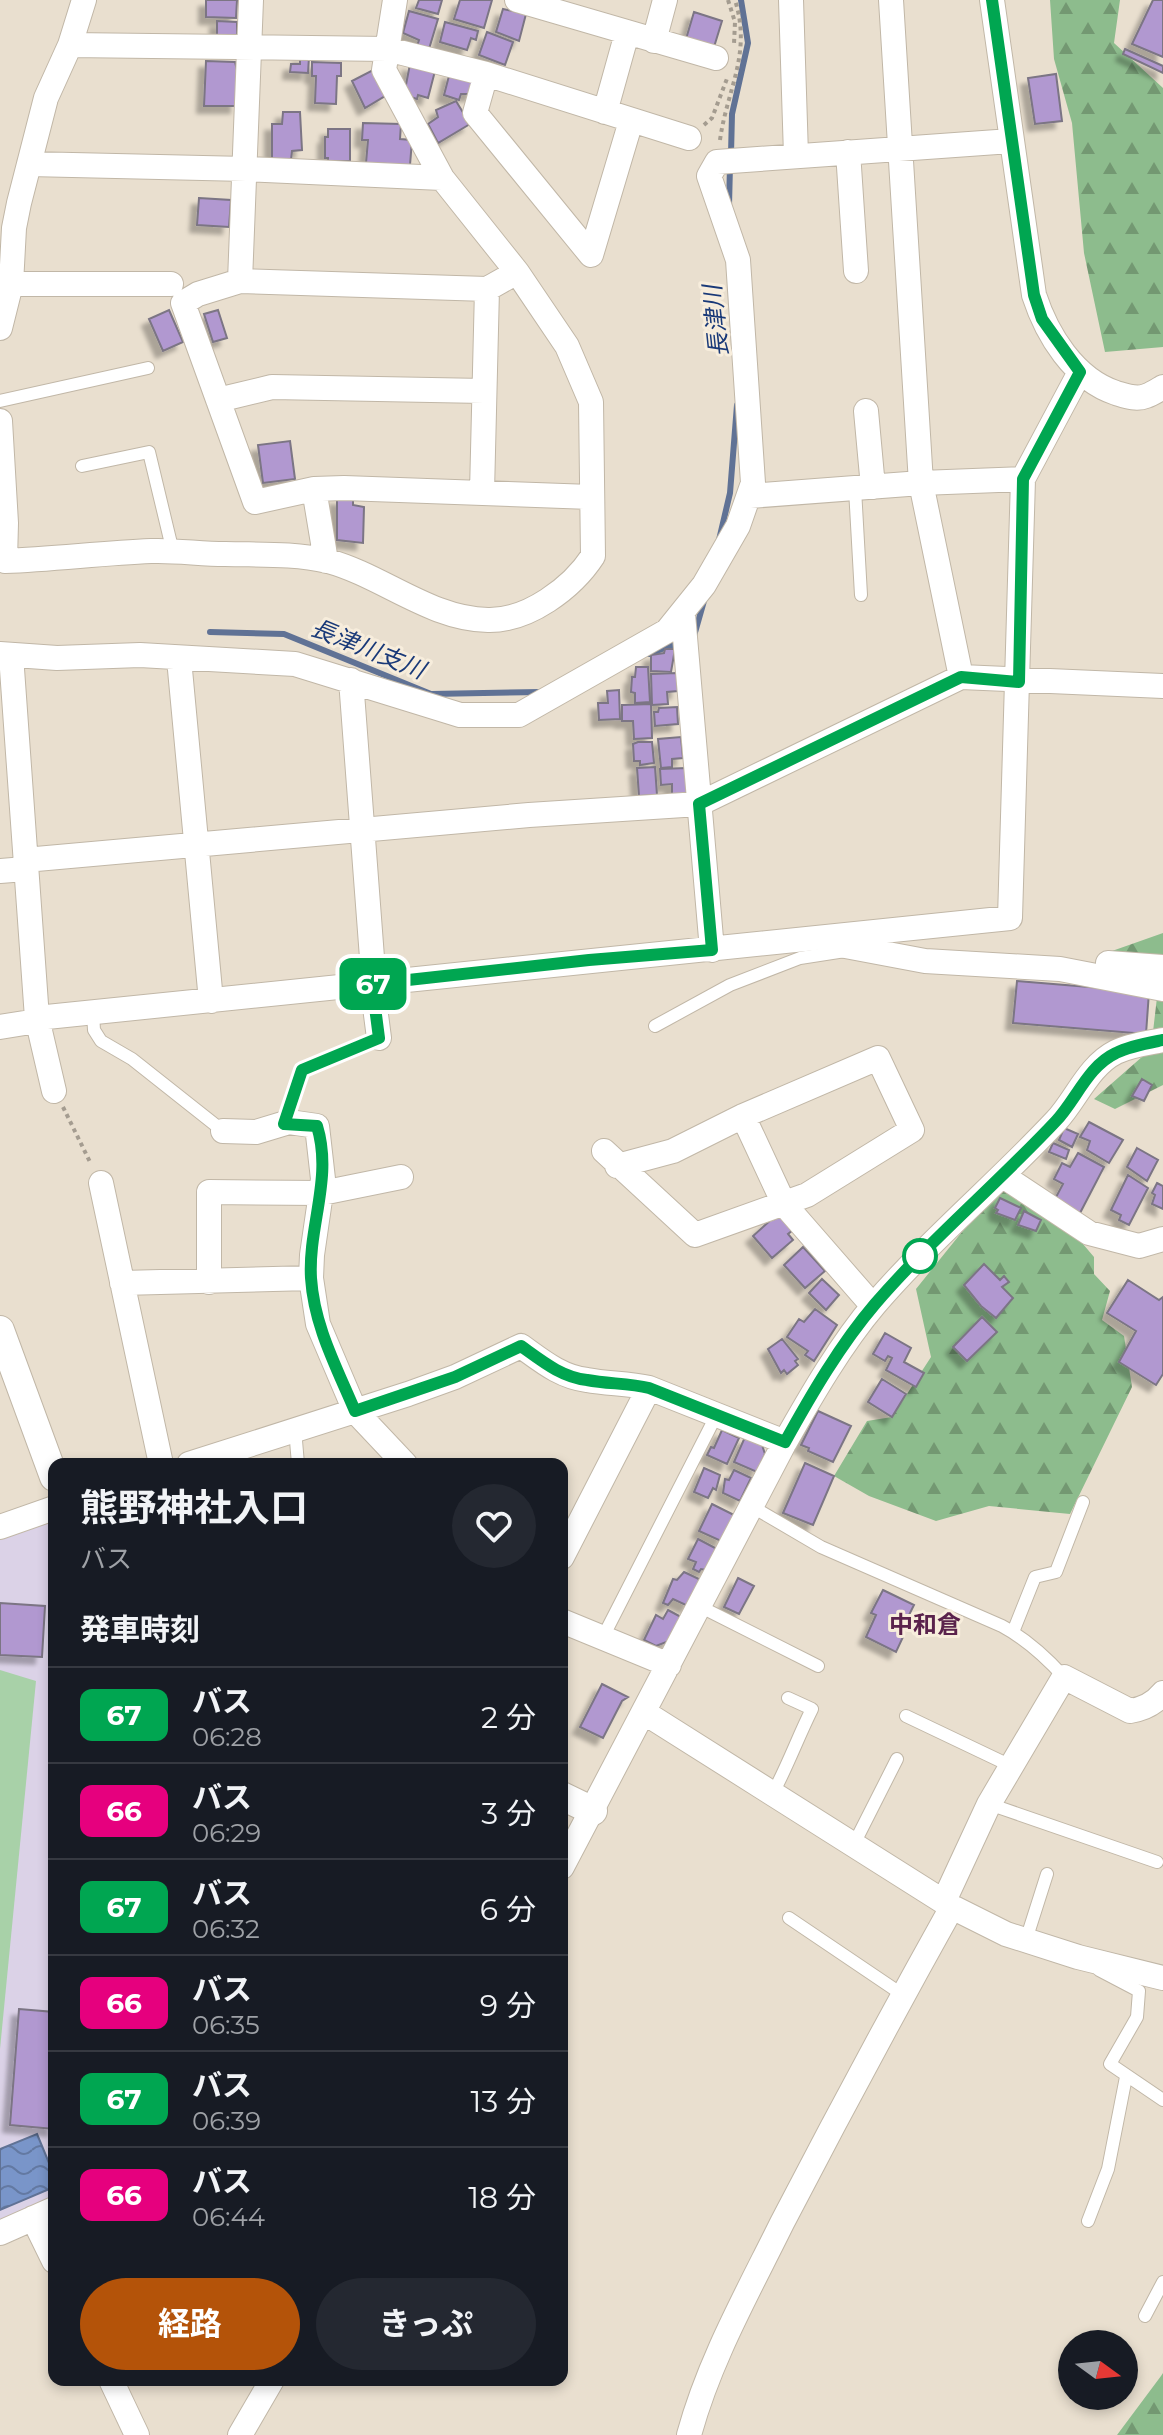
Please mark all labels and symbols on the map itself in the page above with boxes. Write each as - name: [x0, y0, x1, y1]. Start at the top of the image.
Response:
- water label: 長津川: [697, 281, 734, 358]
- water label: 長津川支川: [307, 613, 432, 686]
- line badge: 67: [337, 958, 409, 1010]
- unlabelled marker: [903, 1239, 937, 1273]
- district label: 中和倉: [889, 1610, 961, 1639]
- north arrow: [1058, 2330, 1138, 2410]

